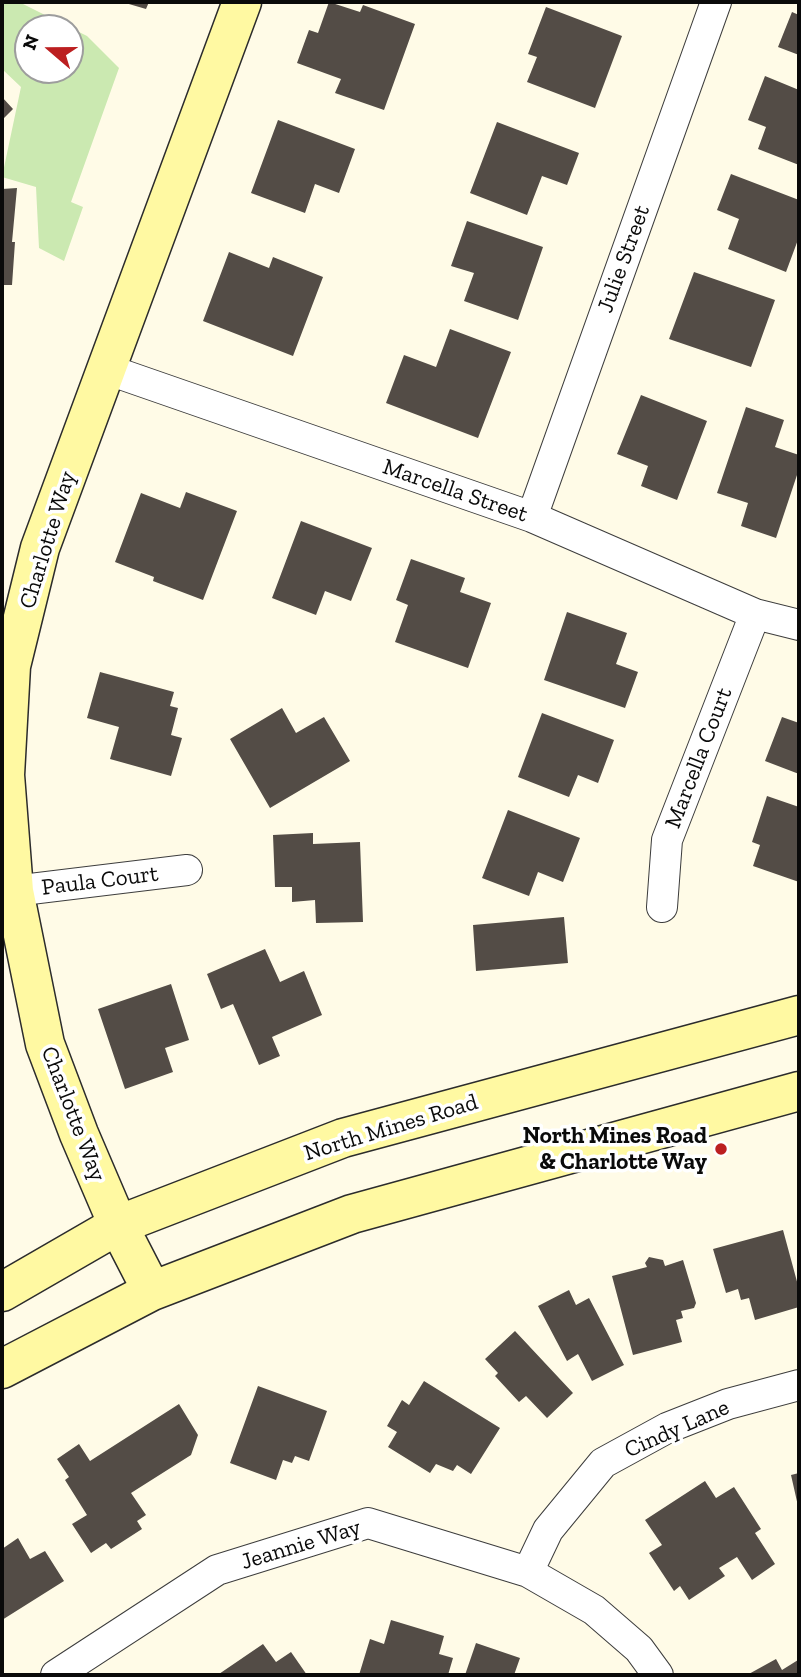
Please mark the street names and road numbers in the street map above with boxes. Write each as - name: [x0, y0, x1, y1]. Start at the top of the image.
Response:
- street label: Julie Street: [592, 202, 656, 316]
- street label: Marcella Street: [379, 453, 531, 529]
- street label: Charlotte Way: [14, 468, 82, 612]
- street label: Marcella Court: [659, 684, 739, 832]
- street label: Paula Court: [40, 860, 160, 902]
- street label: Charlotte Way: [35, 1043, 111, 1185]
- street label: North Mines Road: [301, 1088, 481, 1168]
- street label: Cindy Lane: [620, 1394, 734, 1464]
- street label: Jeannie Way: [238, 1514, 364, 1576]

